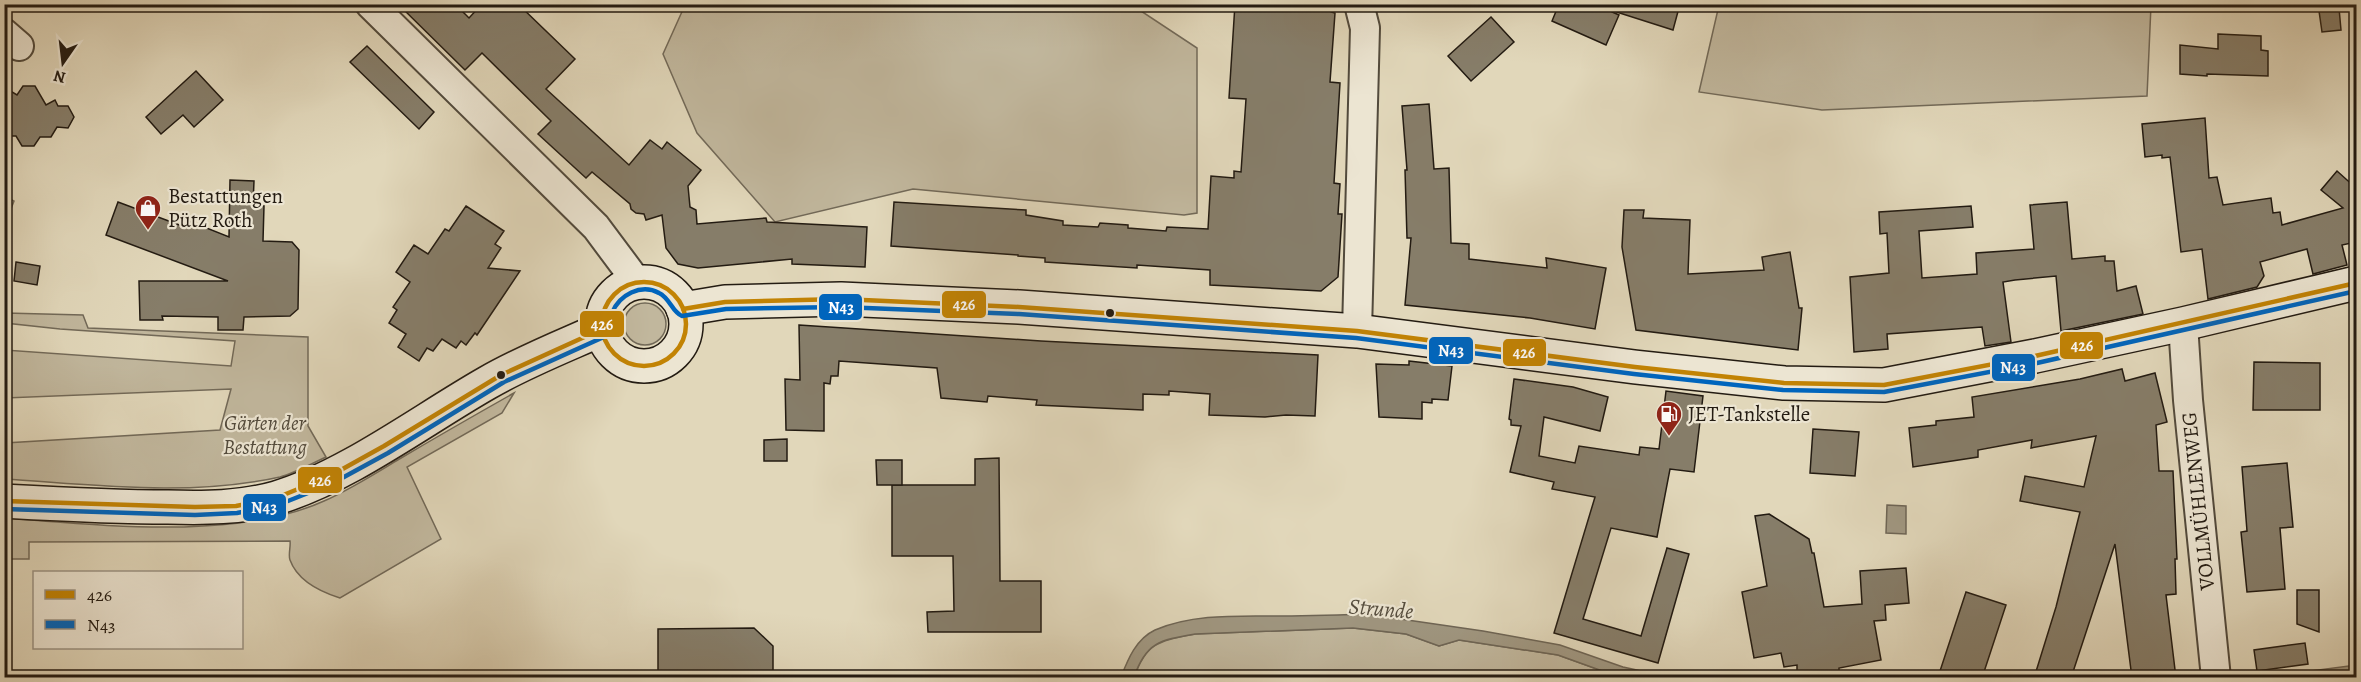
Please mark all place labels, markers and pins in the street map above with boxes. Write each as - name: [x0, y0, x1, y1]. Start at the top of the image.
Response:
- place label: Bestattungen Pütz Roth: [168, 182, 283, 234]
- shop icon: Bestattungen Pütz Roth: [133, 193, 163, 231]
- unlabelled marker: [1104, 307, 1116, 319]
- unlabelled marker: [495, 369, 507, 381]
- fuel station icon: JET-Tankstelle: [1654, 399, 1684, 437]
- place label: JET-Tankstelle: [1688, 400, 1810, 428]

